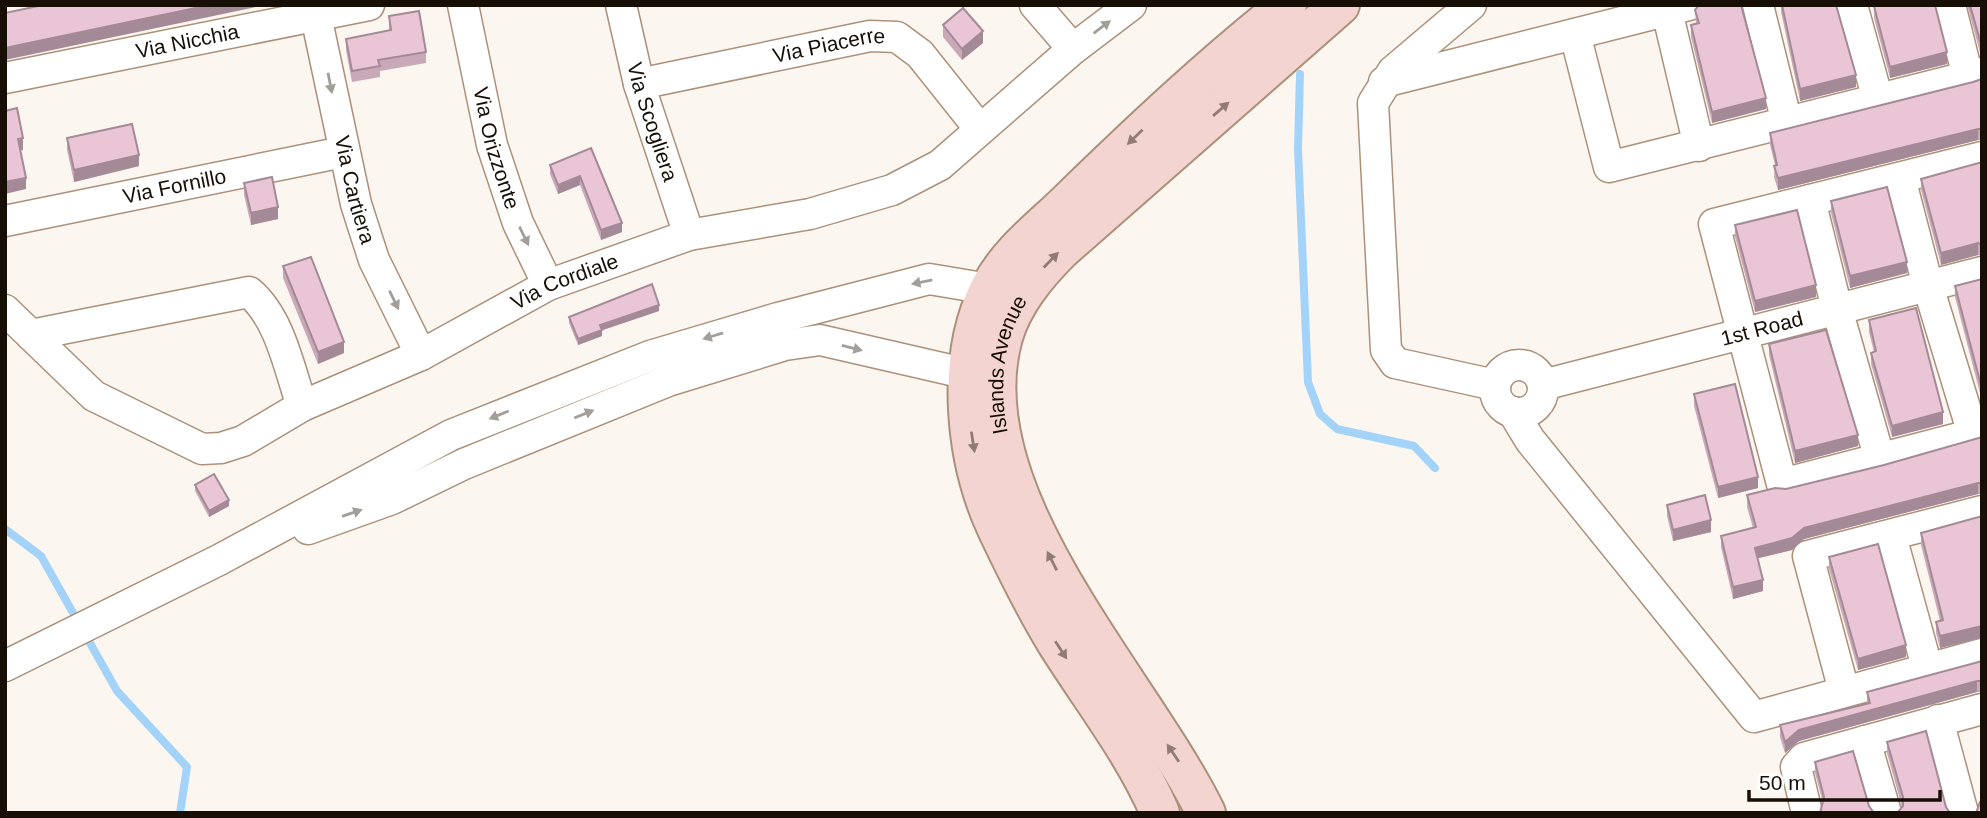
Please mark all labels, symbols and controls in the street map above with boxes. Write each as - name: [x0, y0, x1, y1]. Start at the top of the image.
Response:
- street label: Via Nicchia: [134, 19, 241, 63]
- one-way arrow: [1093, 20, 1112, 34]
- street label: Via Piacerre: [771, 24, 886, 67]
- street label: Via Scogliera: [623, 60, 682, 184]
- one-way arrow: [324, 72, 335, 94]
- street label: Via Orizzonte: [469, 85, 525, 212]
- one-way arrow: [1212, 101, 1230, 117]
- one-way arrow: [1127, 128, 1144, 144]
- street label: Via Cartiera: [331, 134, 380, 247]
- street label: Via Fornillo: [121, 164, 228, 208]
- one-way arrow: [519, 226, 530, 246]
- street label: Via Cordiale: [507, 249, 621, 314]
- one-way arrow: [1043, 251, 1060, 268]
- one-way arrow: [911, 277, 933, 288]
- one-way arrow: [388, 290, 399, 310]
- street label: Islands Avenue: [984, 291, 1031, 436]
- street label: 1st Road: [1718, 307, 1805, 350]
- one-way arrow: [702, 332, 723, 342]
- one-way arrow: [841, 343, 863, 354]
- one-way arrow: [573, 408, 594, 419]
- one-way arrow: [489, 409, 509, 421]
- one-way arrow: [967, 431, 978, 453]
- one-way arrow: [342, 507, 363, 518]
- one-way arrow: [1047, 551, 1058, 571]
- one-way arrow: [1055, 640, 1068, 659]
- one-way arrow: [1166, 744, 1180, 762]
- scale bar: [1749, 758, 1940, 802]
- text: 50 m: [1759, 771, 1806, 794]

